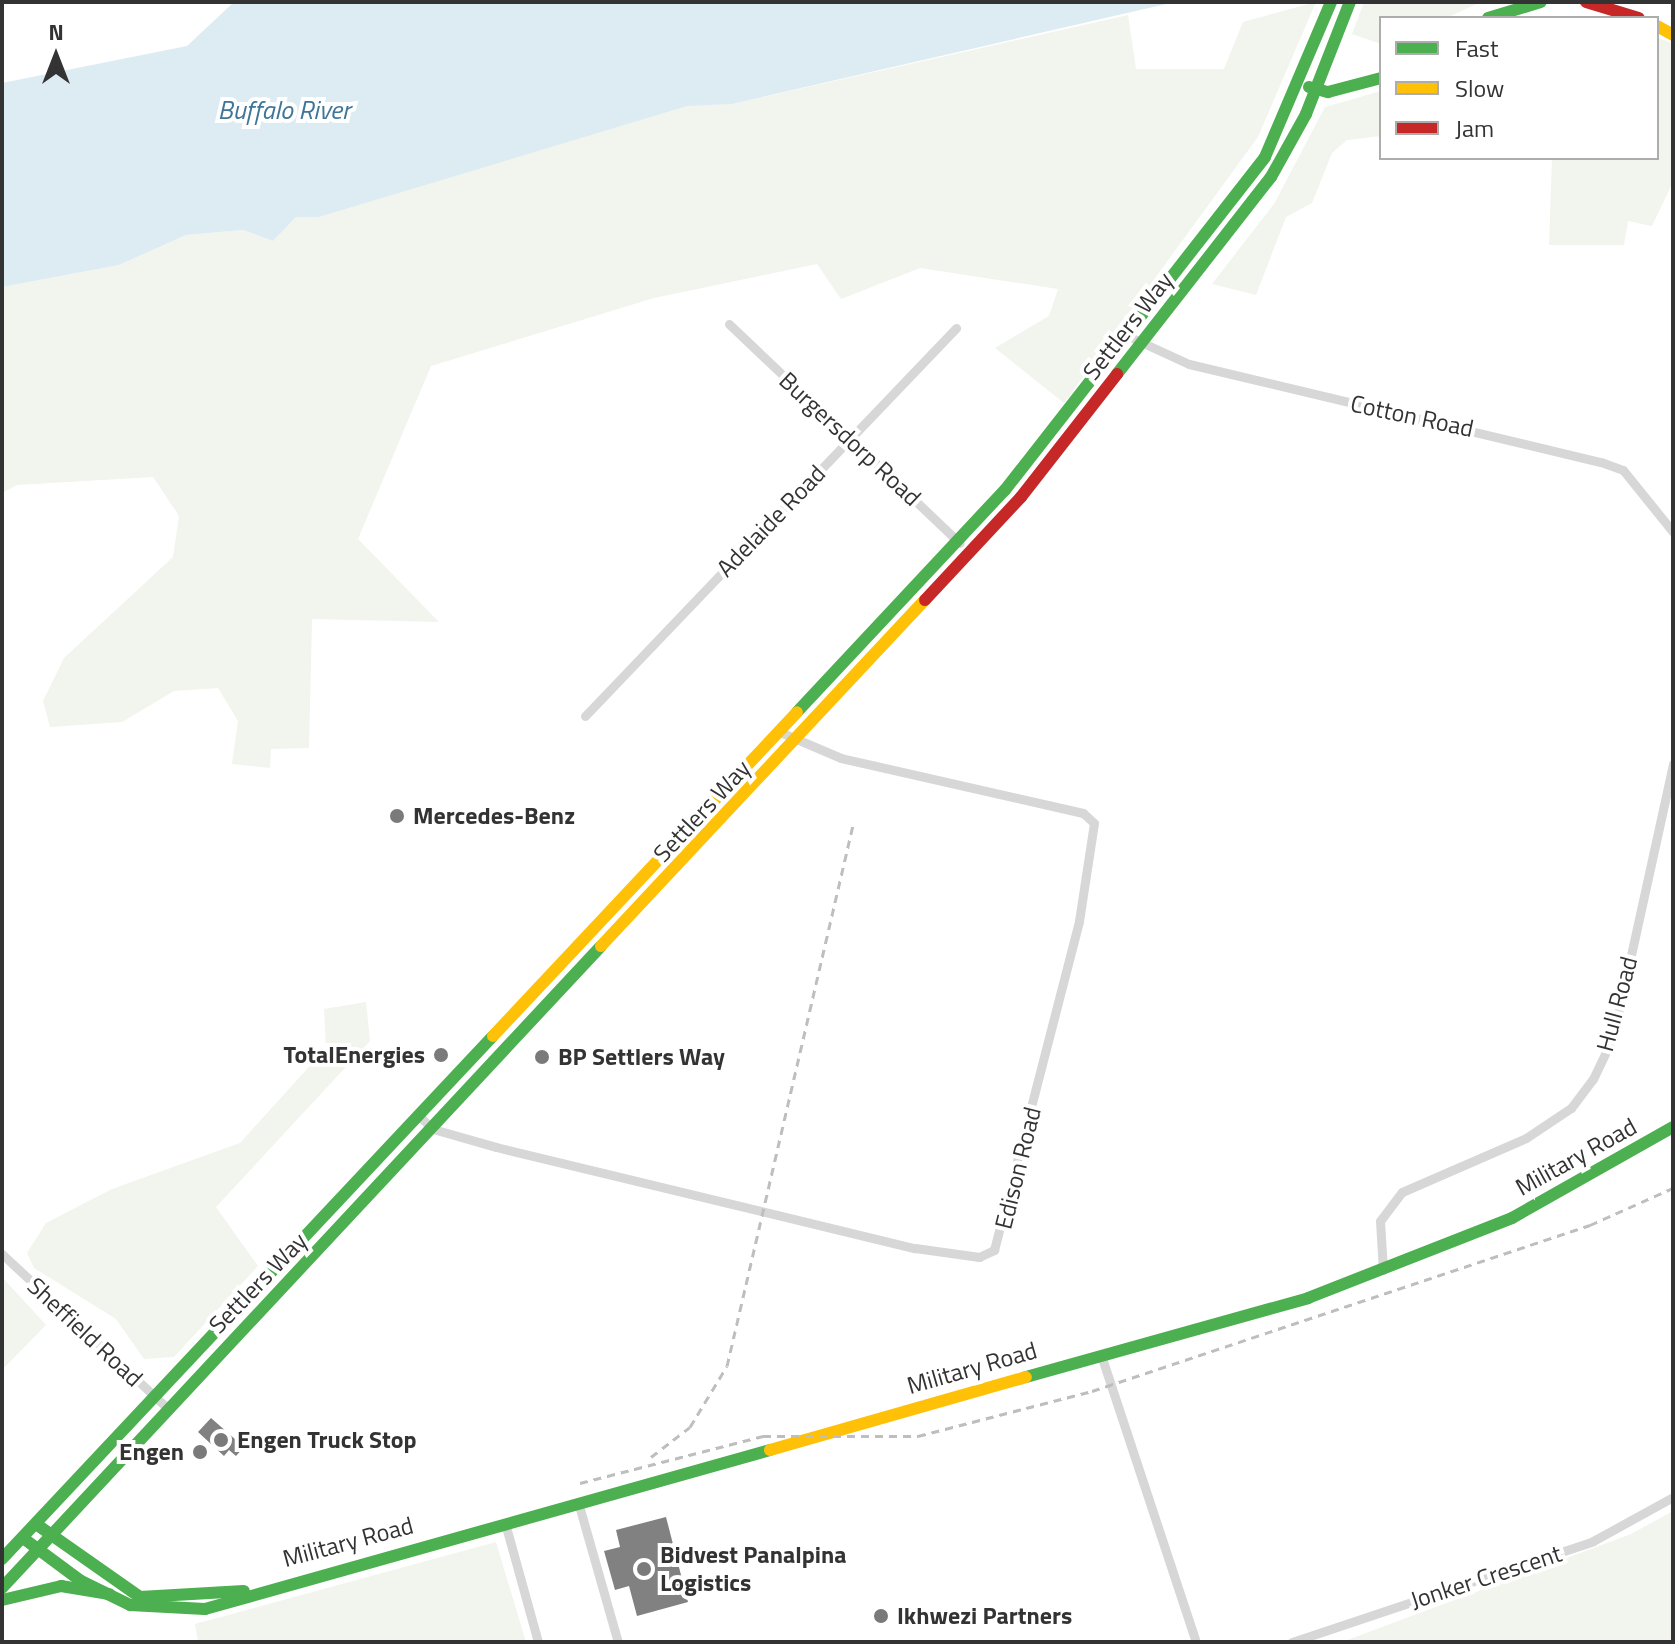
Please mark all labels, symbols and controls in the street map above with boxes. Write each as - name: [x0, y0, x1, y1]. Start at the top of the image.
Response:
- text: N: [48, 15, 64, 49]
- north arrow: [16, 16, 96, 96]
- legend: [1379, 16, 1659, 160]
- text: Fast: [1455, 30, 1498, 66]
- text: Slow: [1455, 70, 1504, 106]
- water label: Buffalo River: [218, 94, 350, 126]
- text: Jam: [1455, 110, 1494, 146]
- street label: Settlers Way: [1077, 266, 1179, 386]
- street label: Burgersdorp Road: [773, 366, 927, 512]
- street label: Cotton Road: [1348, 389, 1476, 443]
- street label: Adelaide Road: [711, 459, 831, 583]
- street label: Settlers Way: [648, 754, 756, 868]
- place label: Mercedes-Benz: [413, 802, 575, 830]
- marker: Mercedes-Benz: [388, 807, 406, 825]
- street label: Hull Road: [1591, 953, 1643, 1055]
- place label: TotalEnergies: [283, 1041, 425, 1069]
- place label: BP Settlers Way: [558, 1043, 725, 1071]
- marker: TotalEnergies: [432, 1046, 450, 1064]
- marker: BP Settlers Way: [533, 1048, 551, 1066]
- street label: Edison Road: [989, 1104, 1047, 1232]
- street label: Military Road: [1511, 1112, 1641, 1202]
- street label: Settlers Way: [203, 1227, 313, 1339]
- street label: Sheffield Road: [22, 1271, 148, 1393]
- street label: Military Road: [904, 1336, 1040, 1400]
- place label: Engen Truck Stop: [237, 1426, 417, 1454]
- marker: Engen Truck Stop: [212, 1431, 230, 1449]
- place label: Engen: [119, 1438, 184, 1466]
- marker: Engen: [191, 1443, 209, 1461]
- street label: Military Road: [280, 1511, 416, 1573]
- street label: Jonker Crescent: [1407, 1539, 1565, 1615]
- place label: Bidvest Panalpina Logistics: [660, 1541, 846, 1597]
- marker: Bidvest Panalpina Logistics: [635, 1560, 653, 1578]
- place label: Ikhwezi Partners: [897, 1602, 1072, 1630]
- marker: Ikhwezi Partners: [872, 1607, 890, 1625]

